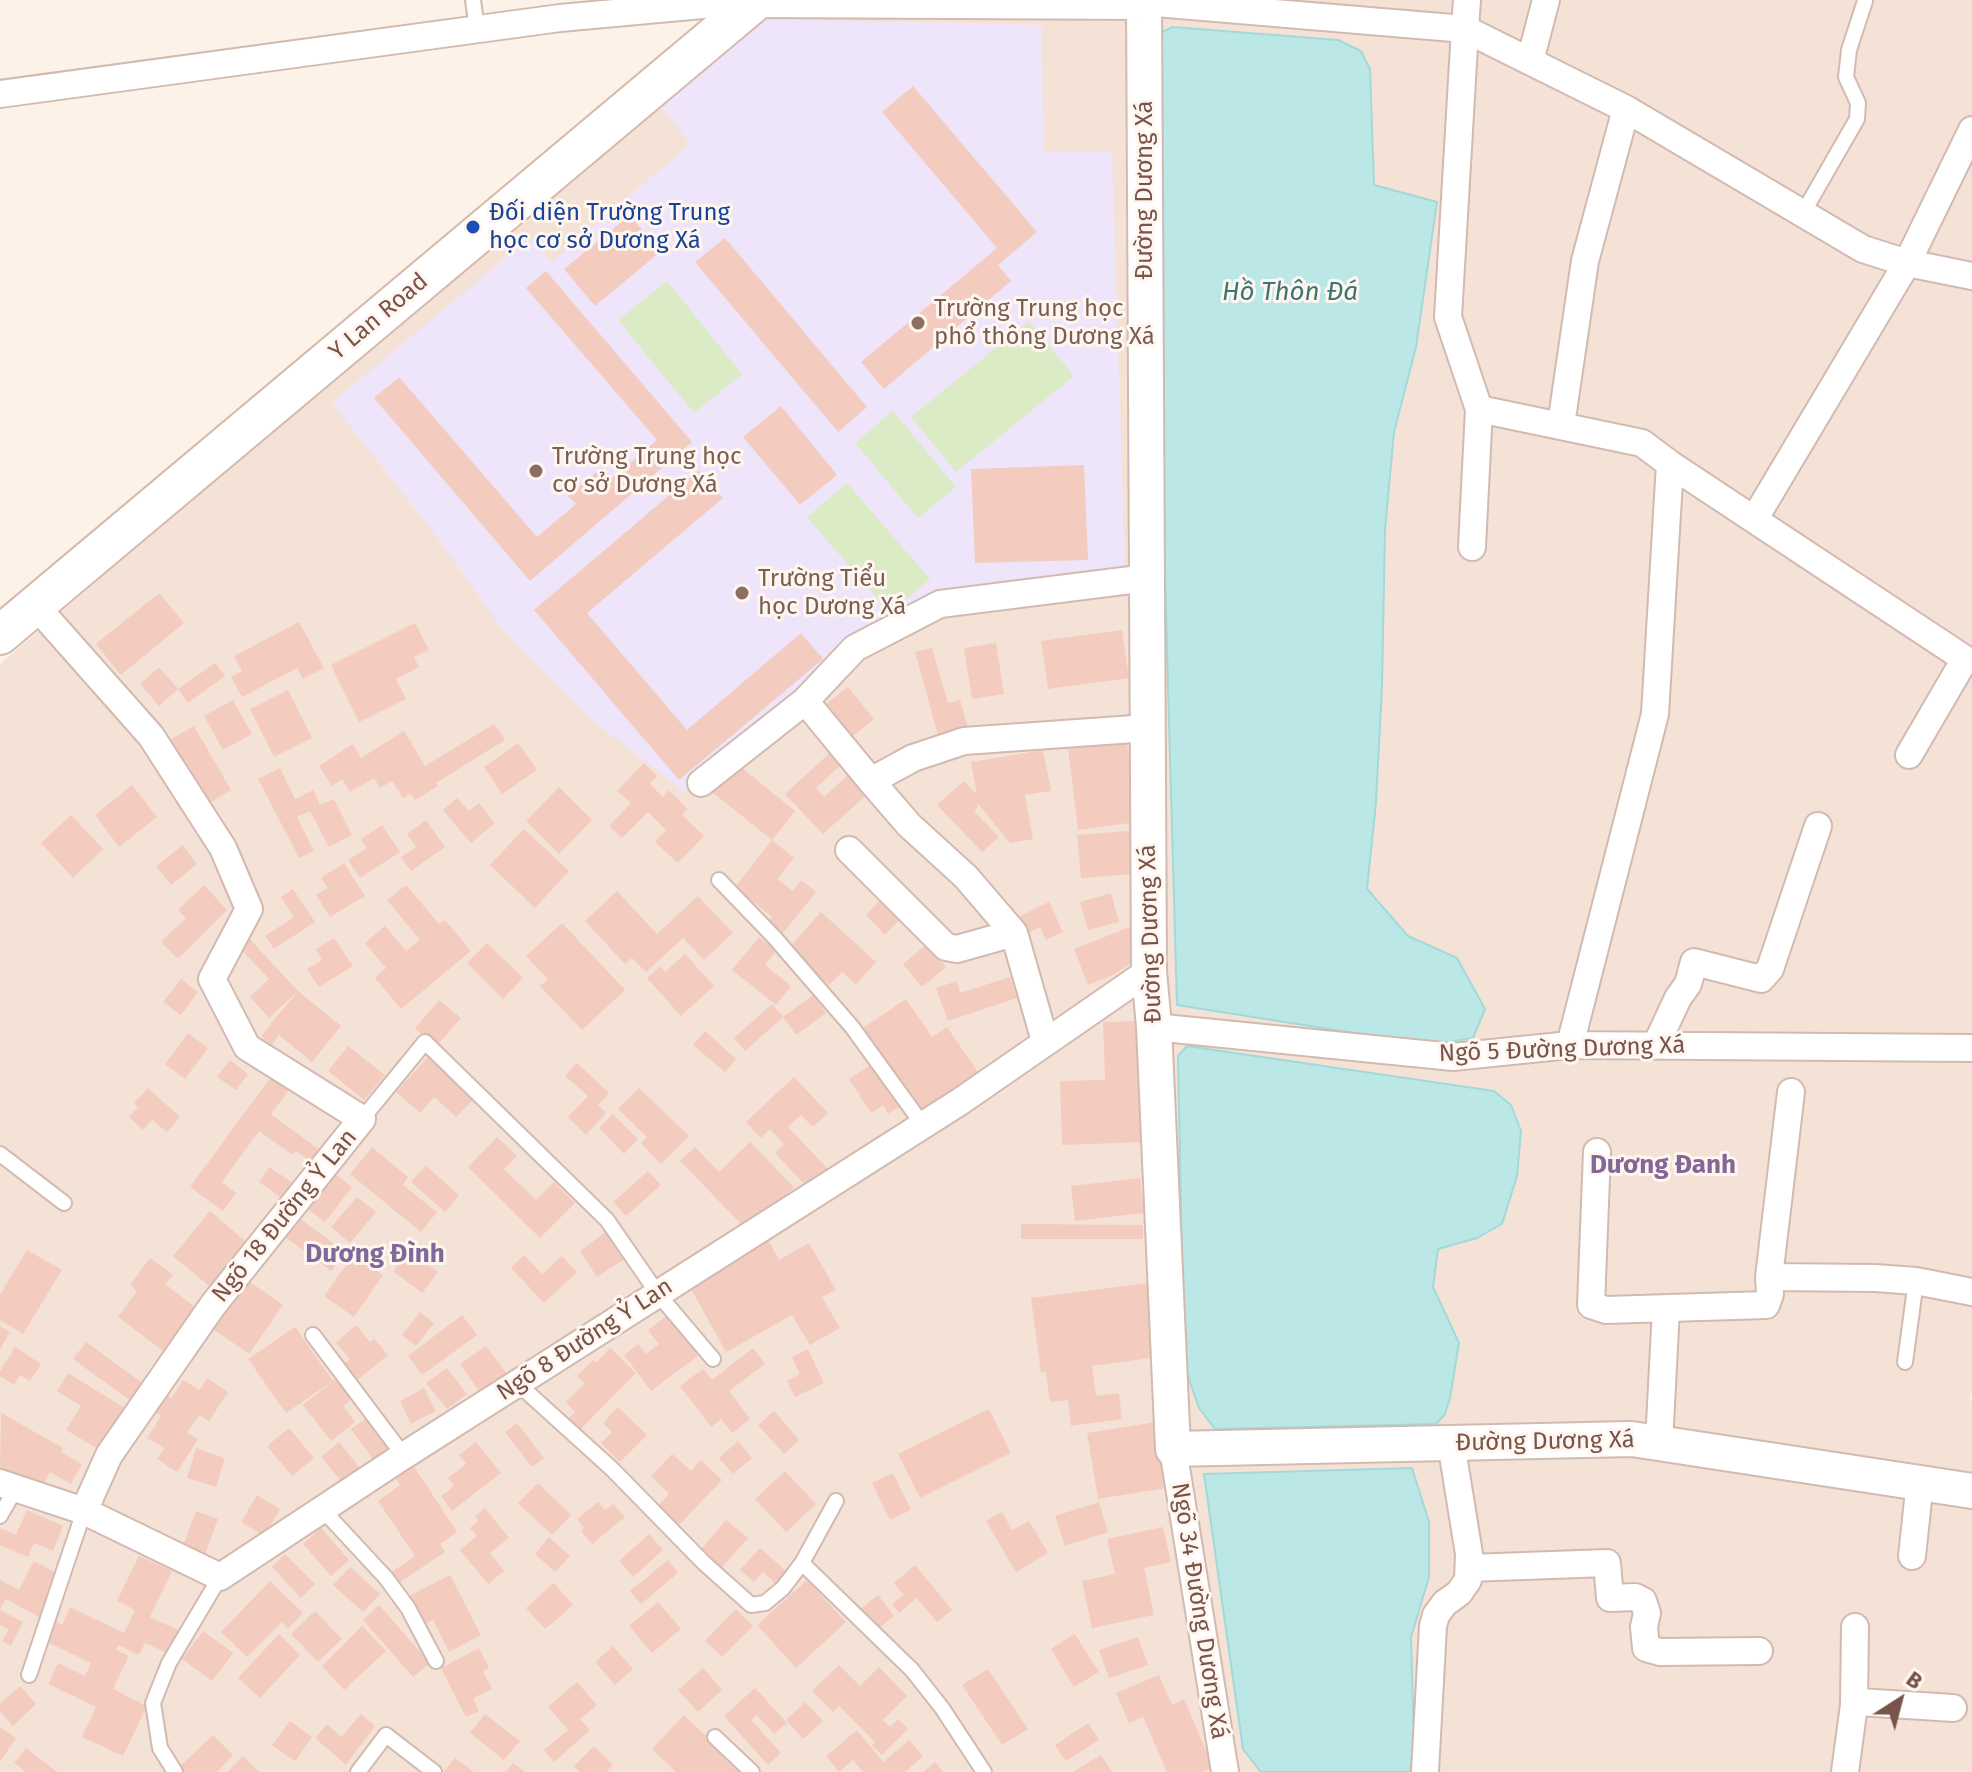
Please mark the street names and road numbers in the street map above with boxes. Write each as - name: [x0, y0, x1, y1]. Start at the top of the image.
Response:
- street label: Đường Dương Xá: [1131, 100, 1159, 280]
- street label: Y Lan Road: [324, 267, 434, 367]
- street label: Đường Dương Xá: [1133, 844, 1169, 1024]
- street label: Ngõ 5 Đường Dương Xá: [1438, 1031, 1686, 1069]
- street label: Ngõ 18 Đường Ỷ Lan: [206, 1124, 364, 1308]
- street label: Ngõ 8 Đường Ỷ Lan: [492, 1272, 678, 1408]
- street label: Đường Dương Xá: [1455, 1426, 1635, 1458]
- street label: Ngõ 34 Đường Dương Xá: [1165, 1481, 1233, 1741]

